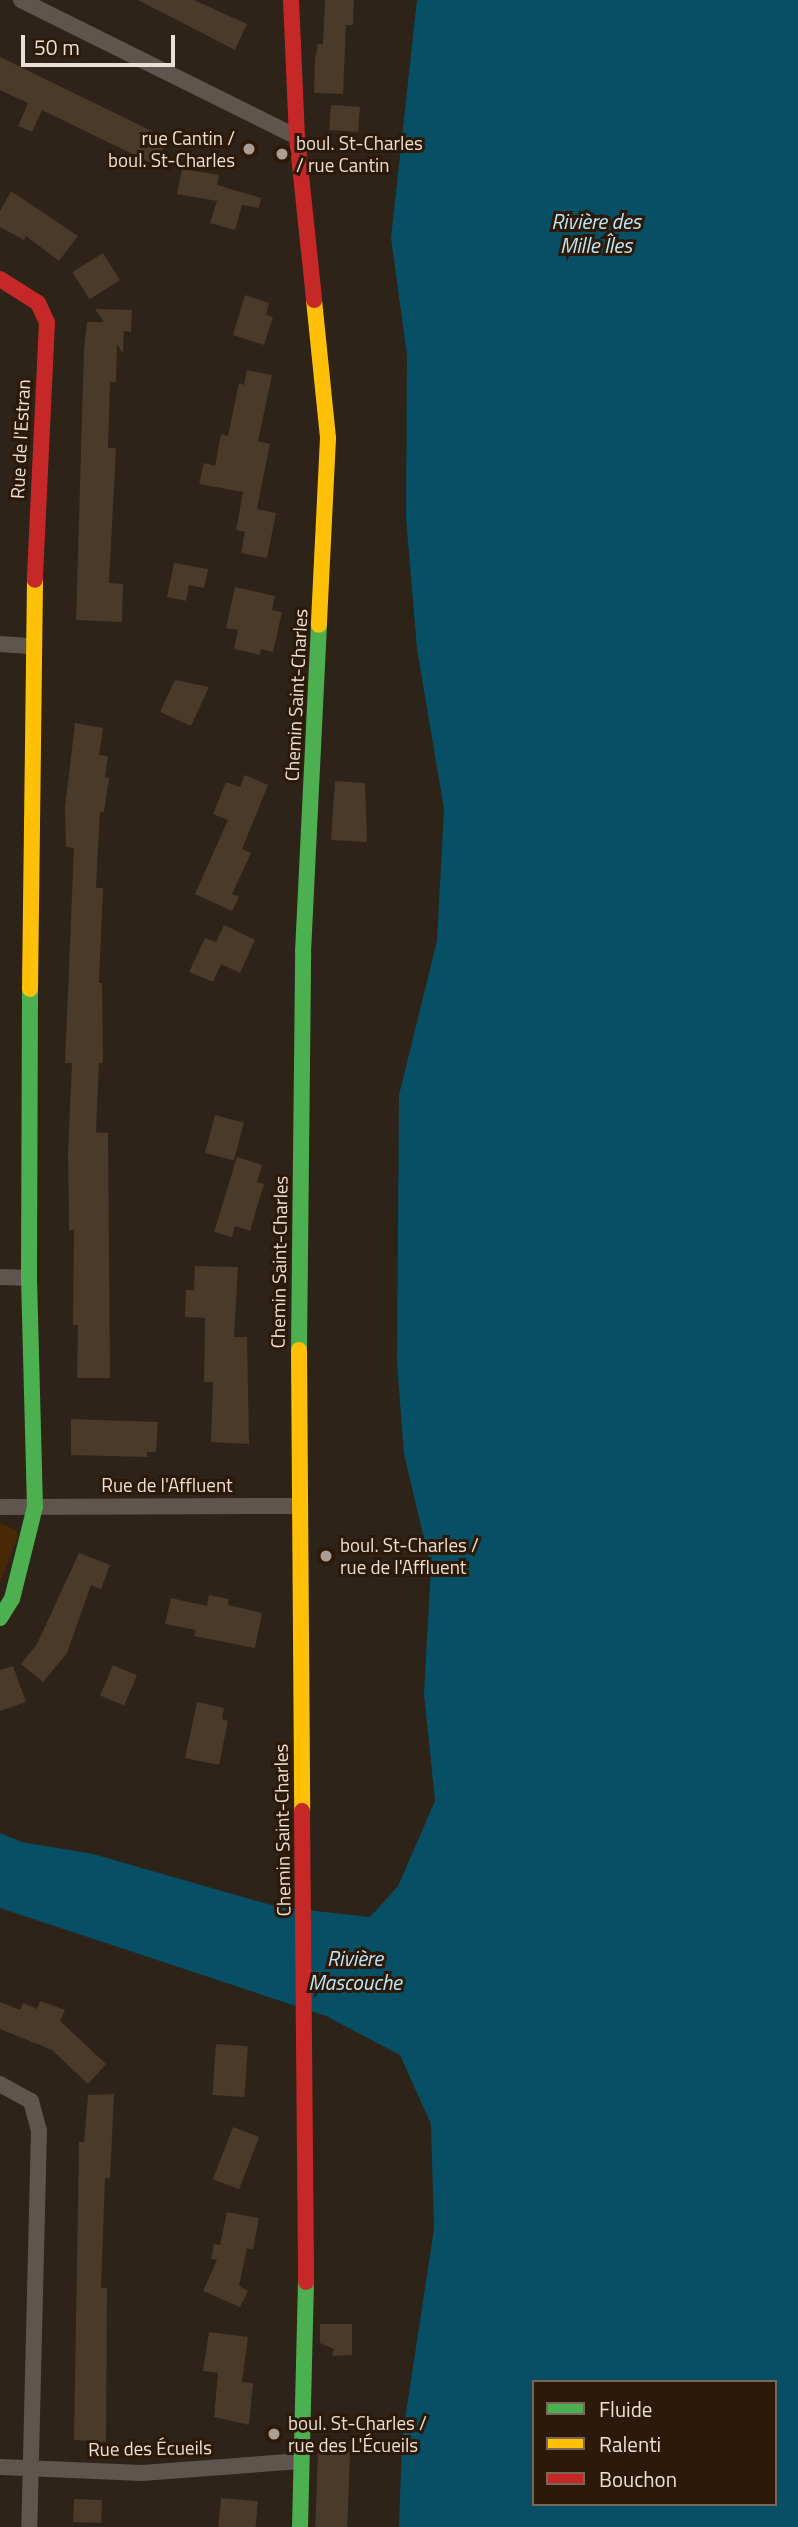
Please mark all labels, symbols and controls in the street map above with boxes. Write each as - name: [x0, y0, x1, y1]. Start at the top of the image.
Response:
- scale bar: [24, 21, 178, 65]
- text: 50 m: [34, 31, 80, 63]
- place label: rue Cantin / boul. St-Charles: [108, 127, 235, 171]
- place label: boul. St-Charles / rue Cantin: [296, 132, 423, 176]
- marker: rue Cantin / boul. St-Charles: [241, 141, 257, 157]
- marker: boul. St-Charles / rue Cantin: [274, 146, 290, 162]
- water label: Rivière des Mille Îles: [551, 208, 641, 258]
- street label: Rue de l'Estran: [5, 378, 35, 500]
- street label: Chemin Saint-Charles: [280, 608, 312, 782]
- street label: Chemin Saint-Charles: [266, 1175, 292, 1349]
- street label: Rue de l'Affluent: [101, 1474, 233, 1496]
- place label: boul. St-Charles / rue de l'Affluent: [340, 1534, 479, 1578]
- marker: boul. St-Charles / rue de l'Affluent: [318, 1548, 334, 1564]
- street label: Chemin Saint-Charles: [269, 1743, 295, 1917]
- water label: Rivière Mascouche: [308, 1945, 402, 1995]
- legend: [532, 2380, 777, 2506]
- text: Fluide: [599, 2393, 652, 2425]
- place label: boul. St-Charles / rue des L'Écueils: [288, 2412, 427, 2456]
- marker: boul. St-Charles / rue des L'Écueils: [266, 2426, 282, 2442]
- text: Ralenti: [599, 2428, 661, 2460]
- street label: Rue des Écueils: [88, 2436, 212, 2460]
- text: Bouchon: [599, 2463, 677, 2495]

